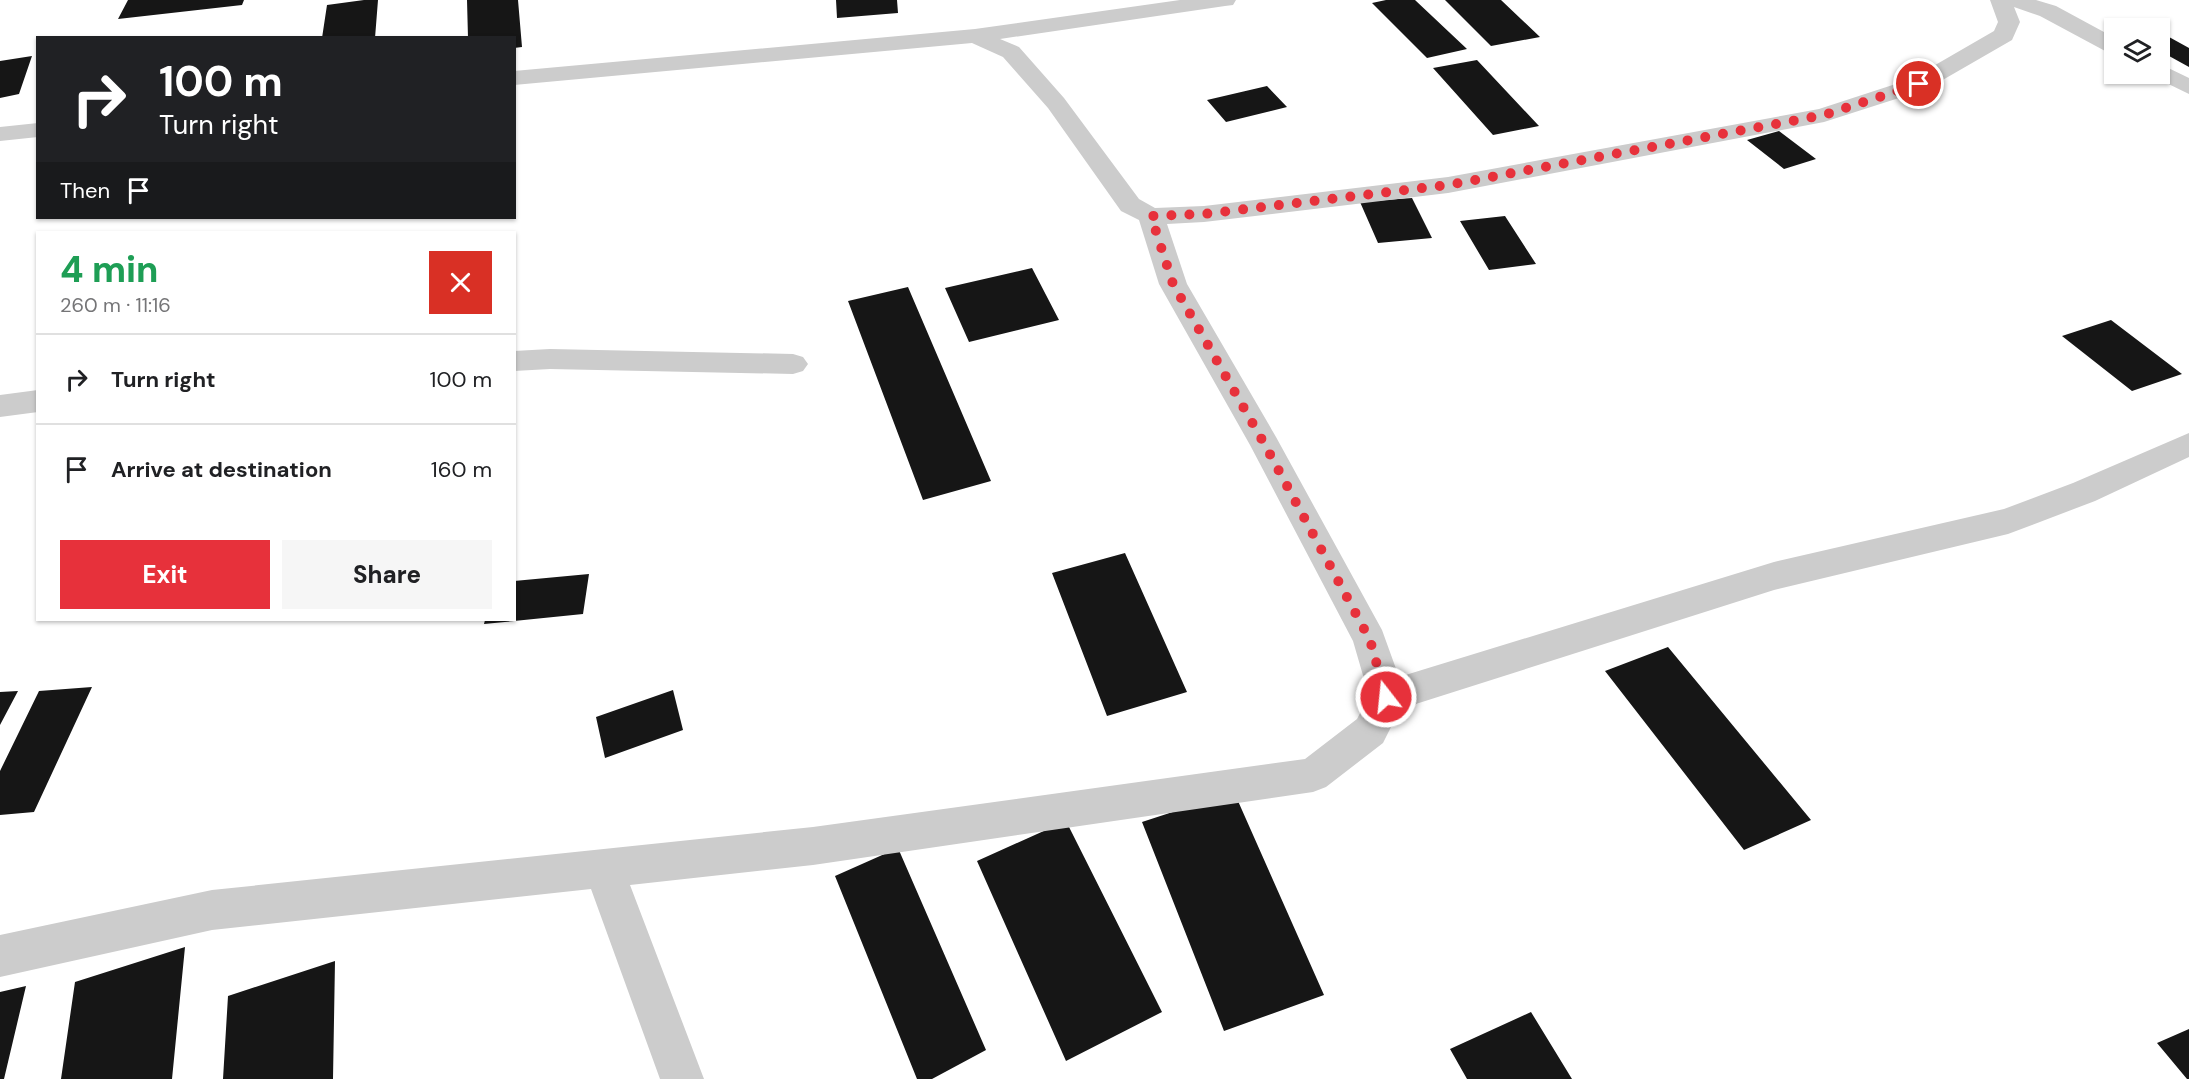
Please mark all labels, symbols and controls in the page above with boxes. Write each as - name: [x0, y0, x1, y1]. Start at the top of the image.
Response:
- map controls: [2104, 18, 2170, 84]
- button: layers: [2104, 18, 2170, 84]
- text: 100 m: [159, 54, 283, 109]
- pin: [1893, 58, 1944, 109]
- icon: right: [60, 60, 138, 138]
- icon: arrive: [1902, 67, 1935, 100]
- text: Turn right: [159, 107, 279, 142]
- icon: arrive: [122, 174, 155, 207]
- text: Then: [60, 176, 110, 205]
- text: 4 min: [60, 246, 158, 293]
- button: close: [429, 251, 492, 314]
- text: 260 m · 11:16: [60, 292, 171, 318]
- icon: right: [60, 363, 93, 396]
- text: Turn right: [111, 365, 216, 394]
- text: 100 m: [430, 365, 492, 394]
- icon: arrive: [60, 453, 93, 486]
- text: Arrive at destination: [111, 455, 332, 484]
- text: 160 m: [431, 455, 492, 484]
- button: Exit: [60, 540, 270, 609]
- button: Share: [282, 540, 492, 609]
- position arrow: [1354, 665, 1418, 729]

